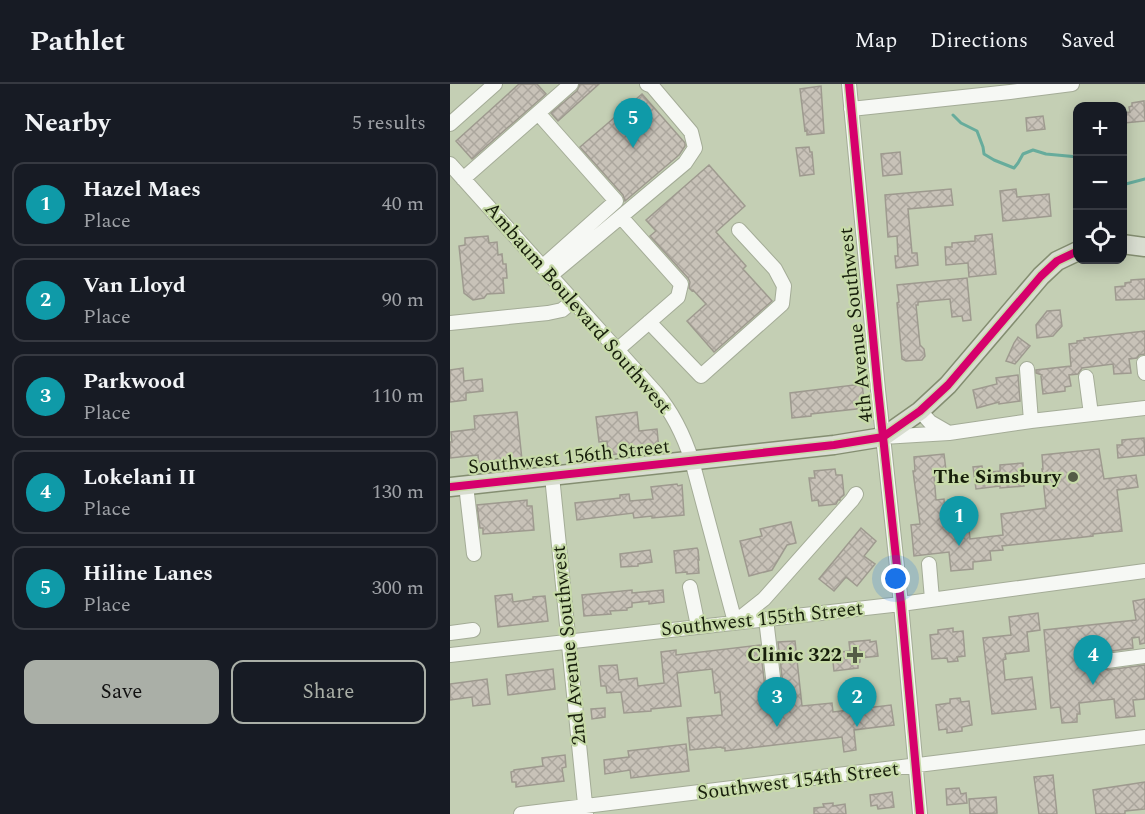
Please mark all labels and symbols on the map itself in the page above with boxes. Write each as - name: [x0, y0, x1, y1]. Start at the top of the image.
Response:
- pin: 5: [614, 98, 652, 148]
- street label: Ambaum Boulevard Southwest: [477, 195, 679, 421]
- street label: 4th Avenue Southwest: [831, 226, 881, 424]
- street label: Southwest 156th Street: [466, 431, 672, 483]
- place label: The Simsbury: [933, 462, 1062, 492]
- marker: The Simsbury: [1066, 470, 1080, 484]
- pin: 1: [940, 496, 978, 546]
- street label: 2nd Avenue Southwest: [544, 544, 594, 746]
- your location: [881, 564, 910, 593]
- street label: Southwest 155th Street: [659, 593, 865, 645]
- pin: 4: [1074, 636, 1112, 685]
- place label: Clinic 322: [747, 640, 842, 670]
- marker: Clinic 322: [846, 646, 864, 664]
- pin: 3: [758, 678, 796, 727]
- pin: 2: [838, 678, 876, 727]
- street label: Southwest 154th Street: [695, 754, 901, 808]

